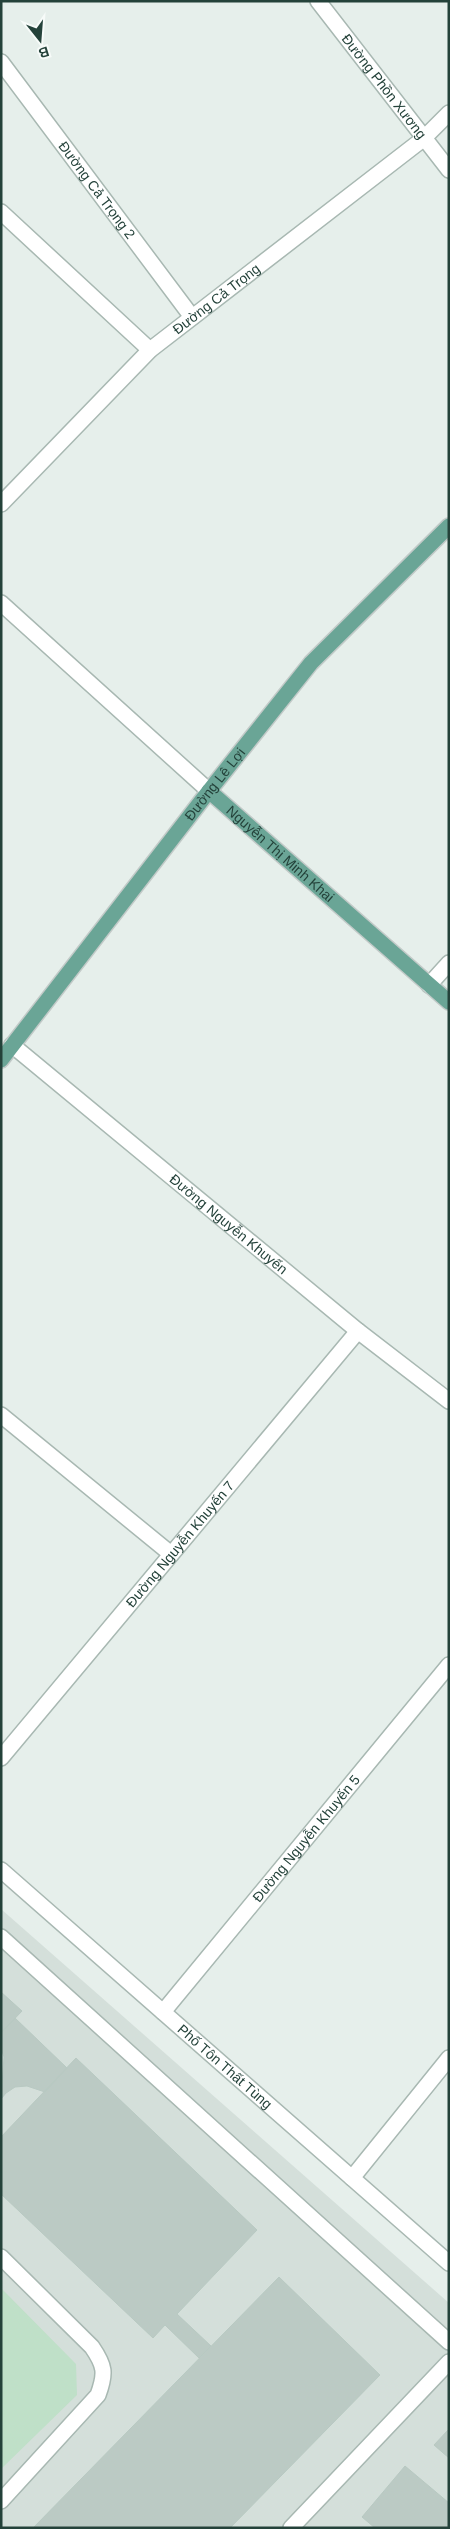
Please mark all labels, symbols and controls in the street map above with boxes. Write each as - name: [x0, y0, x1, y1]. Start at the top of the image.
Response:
- north arrow: [15, 15, 65, 65]
- street label: Đường Phồn Xương: [339, 31, 430, 142]
- text: B: [37, 43, 51, 62]
- street label: Đường Cả Trọng 2: [55, 138, 139, 242]
- street label: Đường Cả Trọng: [169, 260, 263, 337]
- street label: Đường Lê Lợi: [181, 745, 248, 824]
- street label: Nguyễn Thị Minh Khai: [223, 802, 337, 905]
- street label: Đường Nguyễn Khuyến: [166, 1171, 291, 1277]
- street label: Đường Nguyễn Khuyến 7: [123, 1477, 237, 1610]
- street label: Đường Nguyễn Khuyến 5: [249, 1772, 363, 1905]
- street label: Phố Tôn Thất Tùng: [175, 2021, 275, 2112]

